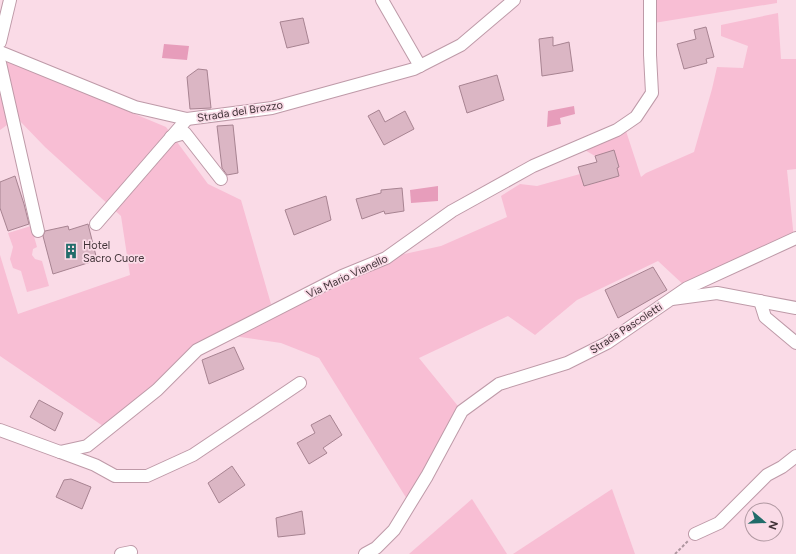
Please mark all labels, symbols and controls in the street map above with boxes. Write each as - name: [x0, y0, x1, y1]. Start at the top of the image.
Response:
- street label: Strada del Brozzo: [196, 98, 284, 125]
- place label: Hotel Sacro Cuore: [83, 239, 144, 265]
- building icon: Hotel Sacro Cuore: [62, 242, 80, 260]
- street label: Via Mario Vianello: [305, 252, 390, 301]
- street label: Strada Pascoletti: [588, 300, 665, 357]
- north arrow: [744, 502, 784, 542]
- text: N: [765, 519, 781, 531]

